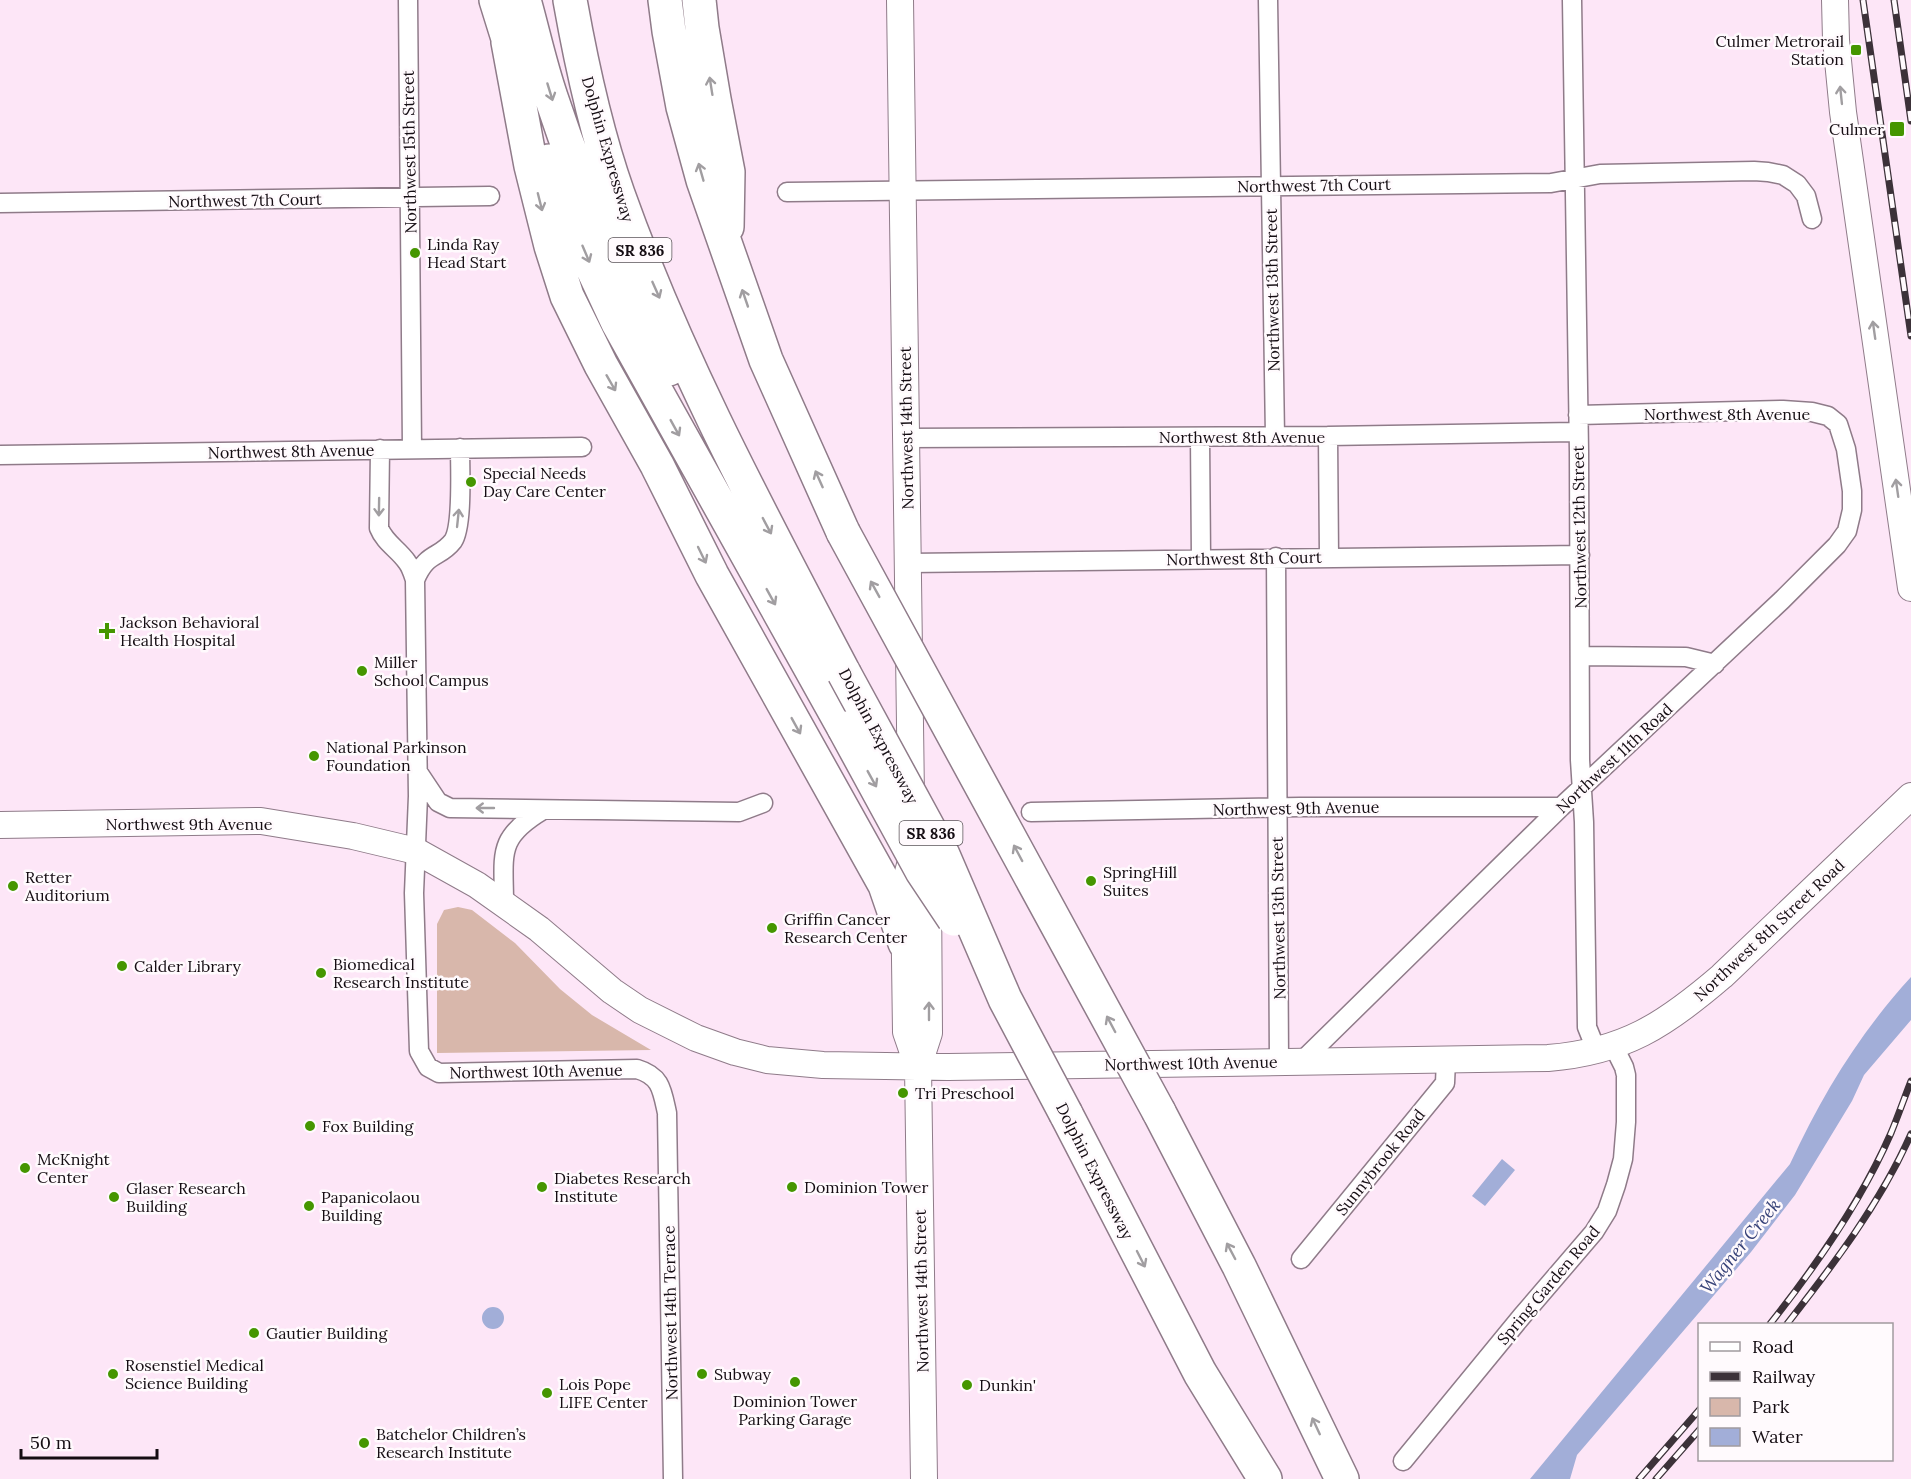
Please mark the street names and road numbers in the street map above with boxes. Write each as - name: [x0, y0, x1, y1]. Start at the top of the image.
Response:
- street label: Northwest 15th Street: [398, 69, 420, 234]
- street label: Dolphin Expressway: [578, 74, 639, 225]
- street label: Northwest 7th Court: [1237, 174, 1392, 196]
- street label: Northwest 7th Court: [168, 189, 323, 211]
- street label: Northwest 13th Street: [1261, 207, 1283, 372]
- road number: SR 836: [608, 238, 672, 262]
- street label: Northwest 14th Street: [895, 345, 917, 510]
- street label: Northwest 8th Avenue: [1644, 404, 1811, 424]
- street label: Northwest 8th Avenue: [1159, 427, 1326, 447]
- street label: Northwest 8th Avenue: [208, 440, 375, 462]
- street label: Northwest 12th Street: [1568, 445, 1590, 609]
- street label: Northwest 8th Court: [1166, 547, 1323, 569]
- street label: Dolphin Expressway: [835, 665, 923, 808]
- street label: Northwest 11th Road: [1552, 699, 1677, 817]
- street label: Northwest 9th Avenue: [1212, 797, 1380, 819]
- street label: Northwest 9th Avenue: [106, 814, 273, 834]
- road number: SR 836: [900, 821, 962, 845]
- street label: Northwest 13th Street: [1267, 835, 1289, 1000]
- street label: Northwest 8th Street Road: [1689, 855, 1849, 1005]
- street label: Northwest 10th Avenue: [1104, 1051, 1278, 1075]
- street label: Northwest 10th Avenue: [449, 1059, 623, 1083]
- street label: Dolphin Expressway: [1052, 1099, 1138, 1243]
- street label: Sunnybrook Road: [1331, 1104, 1429, 1219]
- street label: Northwest 14th Street: [910, 1208, 932, 1373]
- street label: Spring Garden Road: [1492, 1221, 1604, 1349]
- street label: Northwest 14th Terrace: [658, 1225, 682, 1401]

